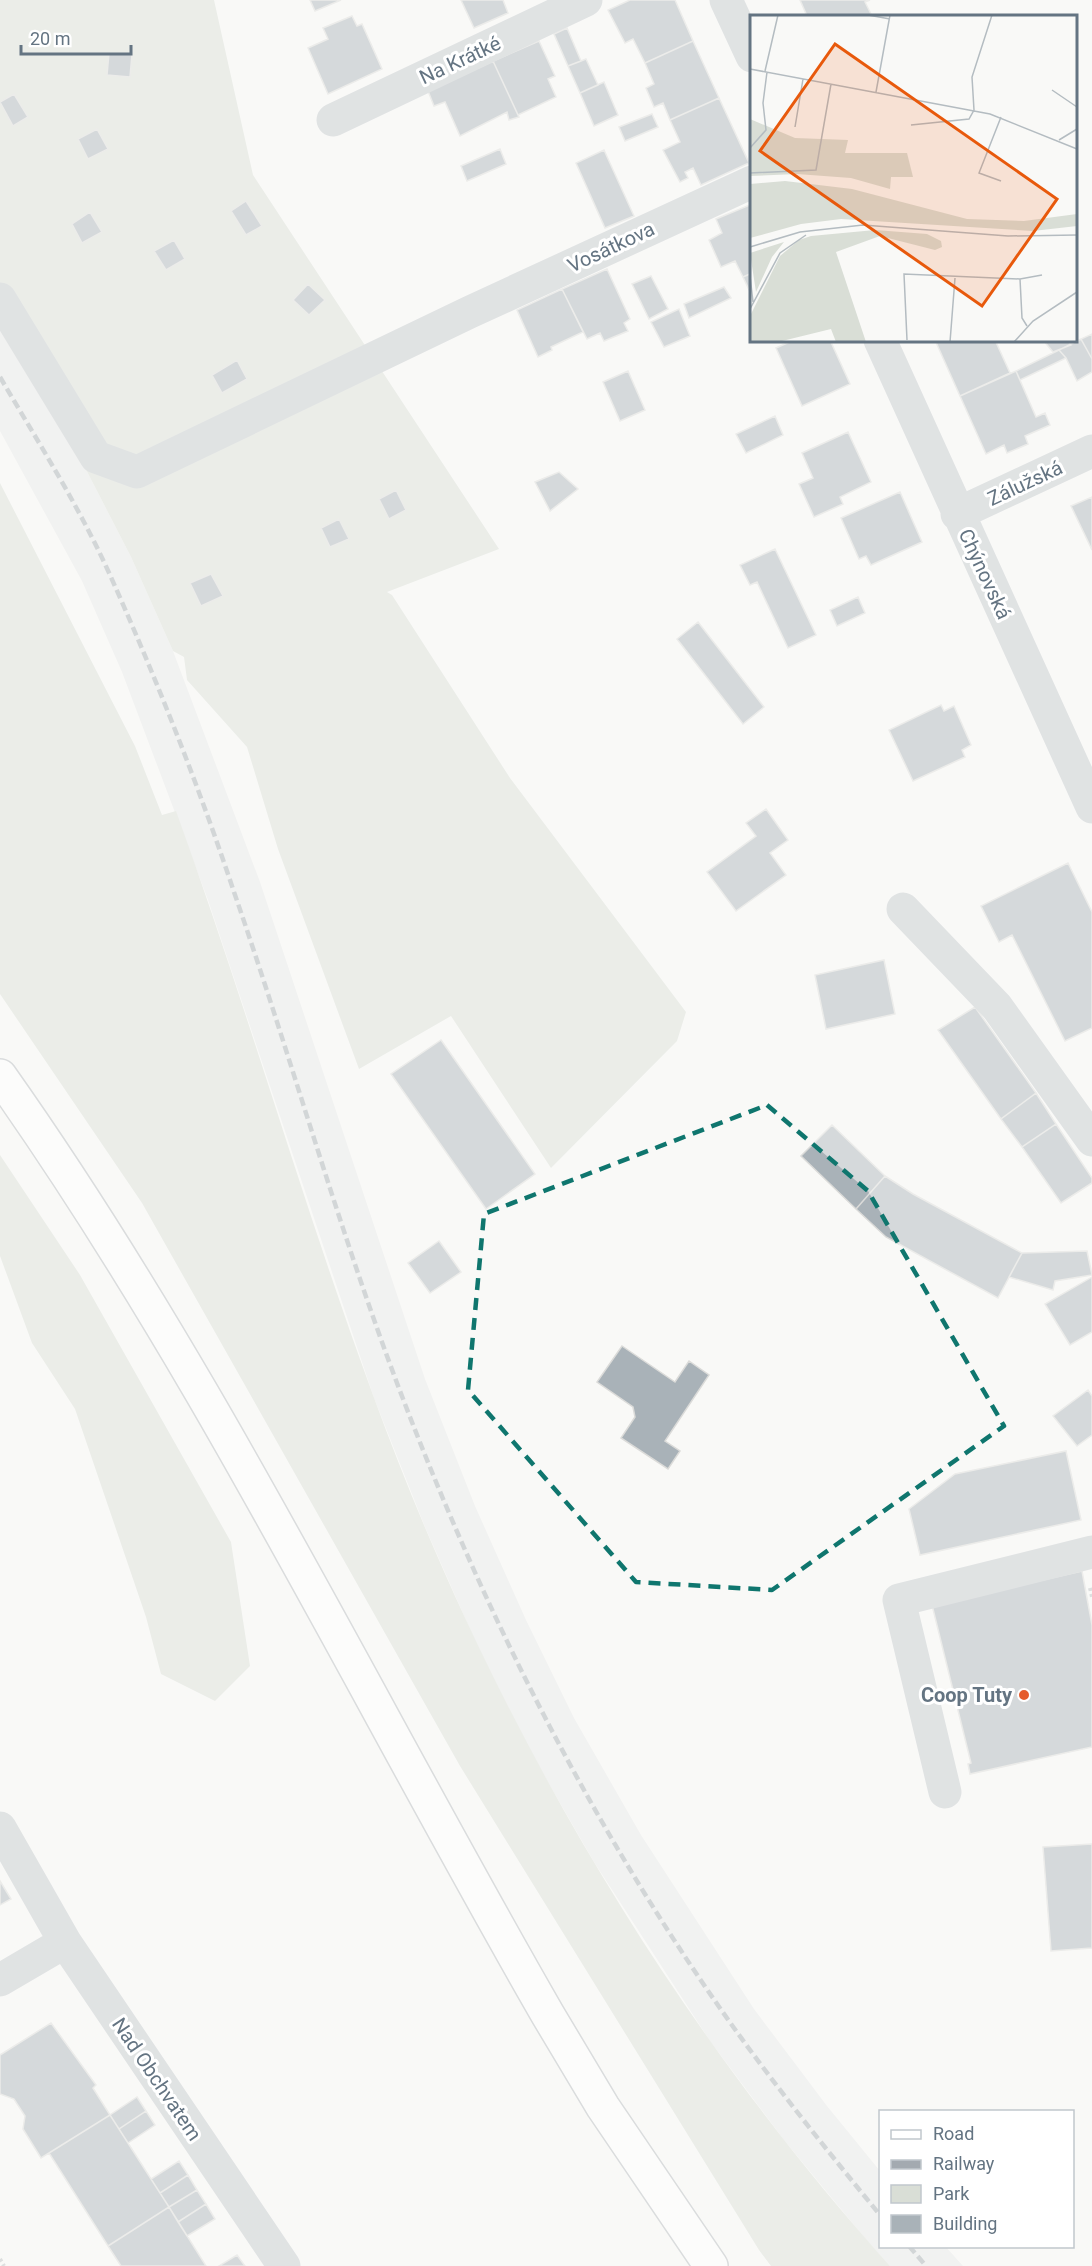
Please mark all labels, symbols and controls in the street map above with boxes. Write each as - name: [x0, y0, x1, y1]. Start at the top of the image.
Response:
- inset map: [750, 15, 1077, 342]
- scale bar: [21, 18, 130, 56]
- text: 20 m: [30, 28, 70, 49]
- street label: Na Krátké: [415, 31, 505, 89]
- street label: Vosátkova: [564, 216, 658, 278]
- street label: Zálužská: [984, 455, 1066, 511]
- street label: Chýnovská: [954, 525, 1016, 623]
- place label: Coop Tuty: [921, 1683, 1013, 1707]
- marker: Coop Tuty: [1017, 1688, 1031, 1702]
- street label: Nad Obchvatem: [107, 2013, 207, 2145]
- legend: [879, 2110, 1074, 2248]
- text: Road: [933, 2123, 974, 2144]
- text: Railway: [933, 2153, 995, 2174]
- text: Park: [933, 2183, 970, 2204]
- text: Building: [933, 2213, 997, 2234]

